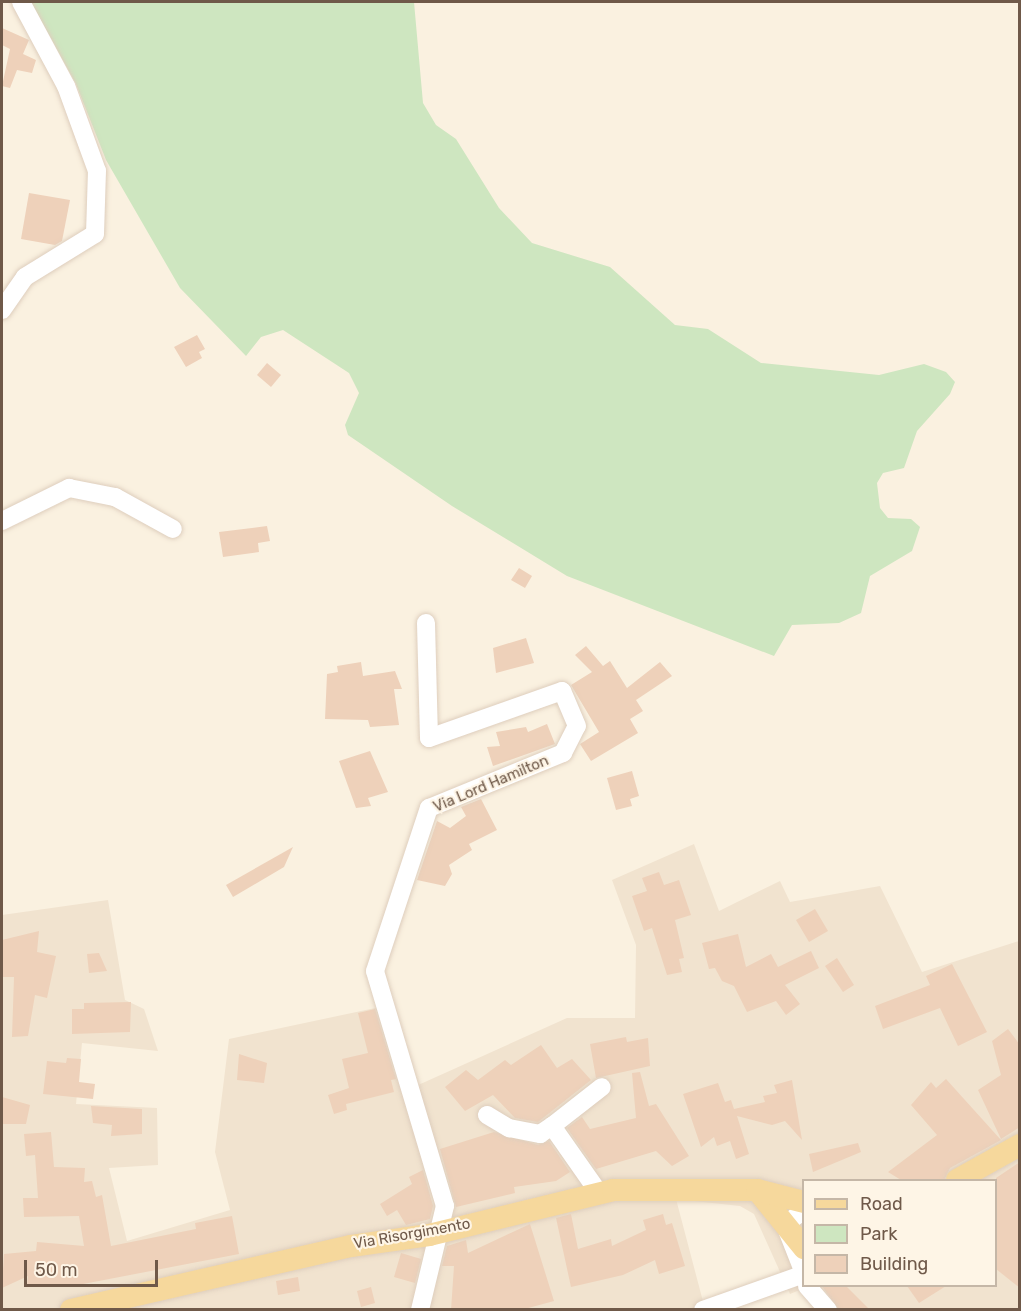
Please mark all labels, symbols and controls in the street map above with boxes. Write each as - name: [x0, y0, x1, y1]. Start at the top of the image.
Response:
- street label: Via Lord Hamilton: [431, 752, 551, 816]
- legend: [802, 1179, 997, 1287]
- text: Road: [860, 1193, 903, 1215]
- street label: Via Risorgimento: [352, 1215, 472, 1253]
- text: Park: [860, 1223, 897, 1245]
- scale bar: [27, 1248, 160, 1286]
- text: Building: [860, 1253, 928, 1275]
- text: 50 m: [35, 1259, 78, 1281]

